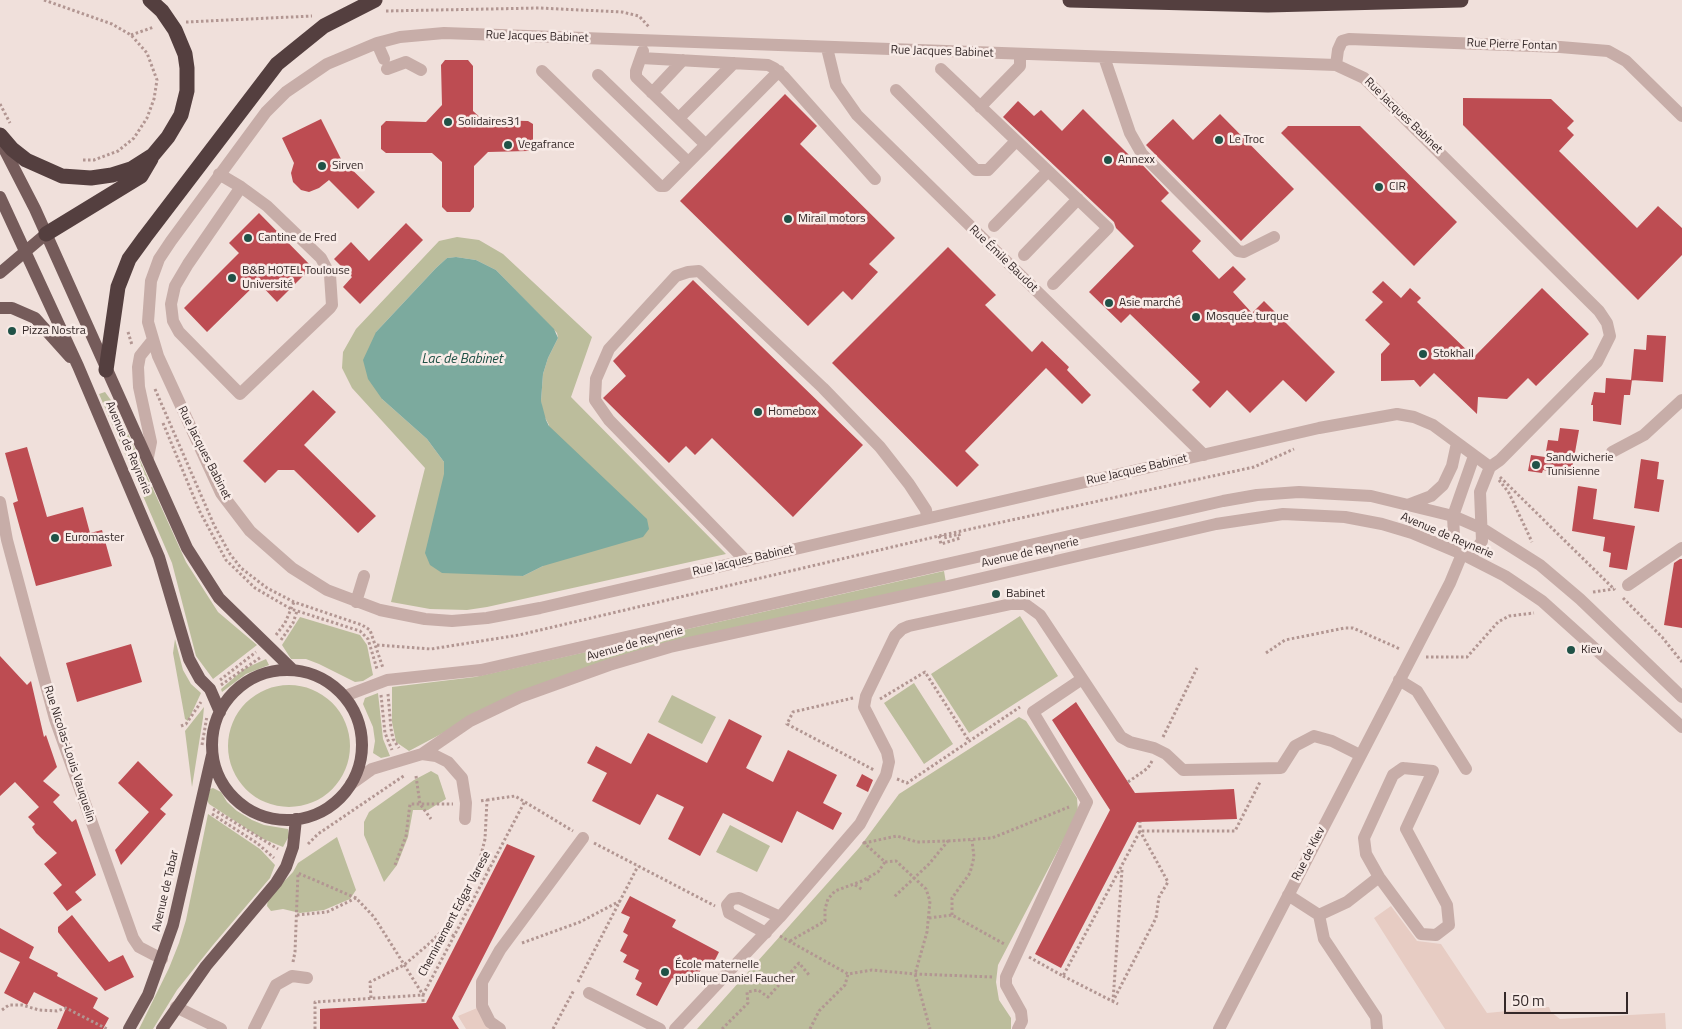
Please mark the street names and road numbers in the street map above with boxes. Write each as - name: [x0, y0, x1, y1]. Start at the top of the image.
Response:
- street label: Rue Jacques Babinet: [485, 28, 589, 46]
- street label: Rue Pierre Fontan: [1466, 36, 1558, 54]
- street label: Rue Jacques Babinet: [890, 43, 994, 61]
- street label: Rue Jacques Babinet: [1361, 75, 1445, 157]
- street label: Rue Émile Baudot: [966, 223, 1040, 295]
- street label: Avenue de Reynerie: [102, 399, 154, 497]
- street label: Rue Jacques Babinet: [174, 404, 234, 502]
- street label: Rue Jacques Babinet: [1085, 451, 1189, 489]
- street label: Avenue de Reynerie: [1398, 510, 1496, 562]
- street label: Avenue de Reynerie: [980, 535, 1080, 571]
- street label: Rue Jacques Babinet: [691, 542, 795, 580]
- street label: Avenue de Reynerie: [585, 623, 685, 665]
- street label: Rue Nicolas-Louis Vauquelin: [40, 684, 98, 824]
- street label: Rue de Kiev: [1289, 825, 1329, 883]
- street label: Avenue de Tabar: [150, 849, 182, 933]
- street label: Cheminement Edgar Varese: [416, 849, 494, 979]

